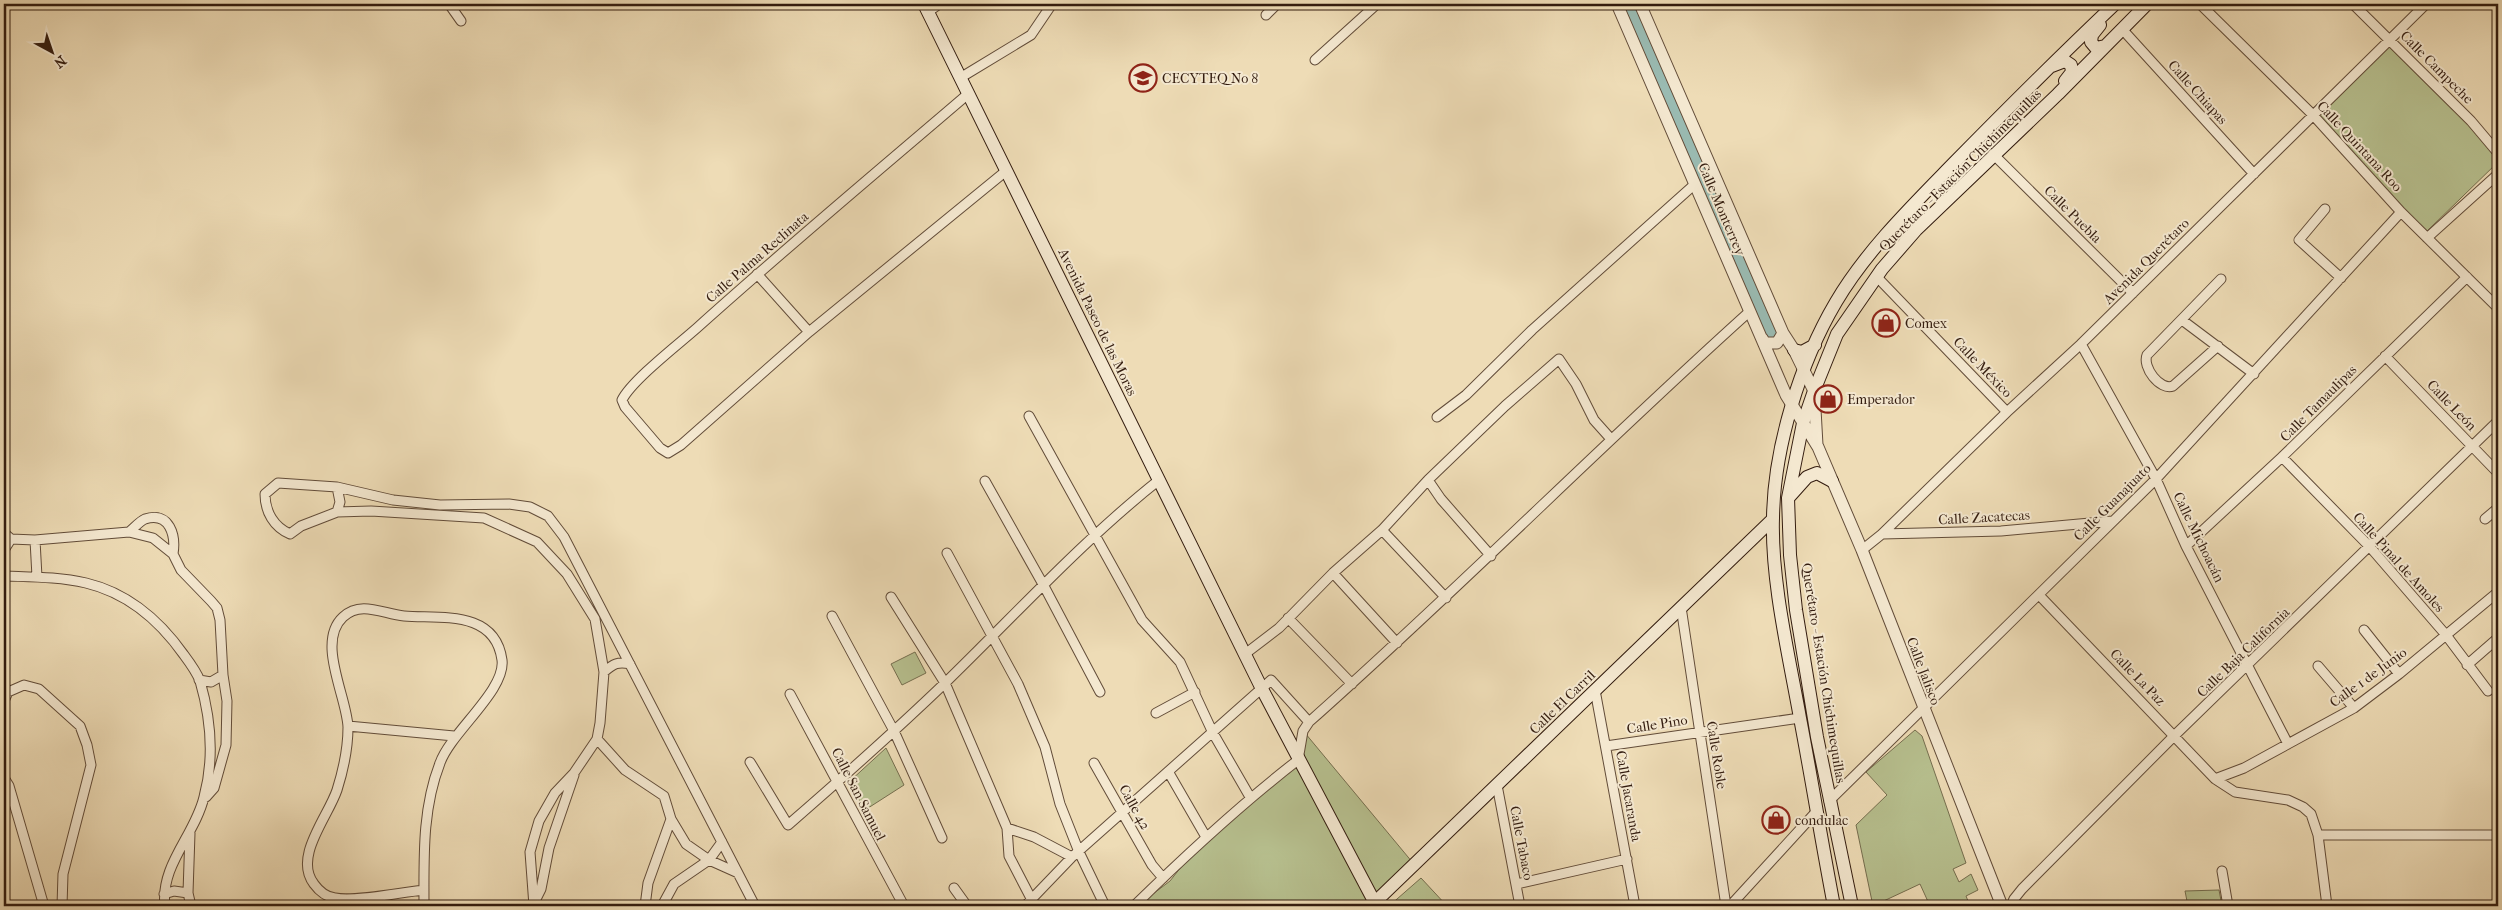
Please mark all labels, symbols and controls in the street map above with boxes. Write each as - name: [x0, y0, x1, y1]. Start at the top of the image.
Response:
- street label: Calle Campeche: [2397, 27, 2477, 107]
- north arrow: [28, 28, 78, 78]
- text: N: [50, 52, 70, 72]
- street label: Calle Chiapas: [2164, 57, 2231, 128]
- school or university icon: CECYTEQ No 8: [1128, 63, 1158, 93]
- place label: CECYTEQ No 8: [1162, 70, 1258, 87]
- street label: Querétaro - Estación Chichimequillas: [1876, 86, 2045, 255]
- street label: Calle Quintana Roo: [2313, 98, 2406, 195]
- street label: Calle Monterrey: [1694, 160, 1749, 259]
- street label: Calle Puebla: [2040, 182, 2105, 247]
- street label: Calle Palma Reclinata: [703, 208, 812, 307]
- street label: Avenida Querétaro: [2099, 215, 2193, 309]
- street label: Avenida Paseo de las Moras: [1054, 245, 1141, 399]
- shop icon: Comex: [1871, 308, 1901, 338]
- place label: Comex: [1905, 315, 1948, 332]
- street label: Calle México: [1950, 334, 2016, 401]
- street label: Calle Tamaulipas: [2276, 361, 2360, 445]
- street label: Calle León: [2423, 376, 2480, 434]
- shop icon: Emperador: [1813, 384, 1843, 414]
- place label: Emperador: [1847, 391, 1915, 408]
- street label: Calle Guanajuato: [2070, 460, 2155, 545]
- street label: Calle Michoacán: [2169, 489, 2228, 585]
- street label: Calle Zacatecas: [1938, 507, 2030, 528]
- street label: Calle Pinal de Amoles: [2349, 509, 2448, 616]
- street label: Querétaro - Estación Chichimequillas: [1798, 562, 1849, 784]
- street label: Calle Baja California: [2194, 603, 2294, 701]
- street label: Calle Jalisco: [1903, 635, 1944, 708]
- street label: Calle 1 de Junio: [2326, 644, 2410, 711]
- street label: Calle La Paz: [2106, 645, 2169, 709]
- street label: Calle El Carril: [1526, 667, 1599, 738]
- street label: Calle Pino: [1626, 711, 1689, 738]
- street label: Calle Roble: [1703, 720, 1730, 790]
- street label: Calle San Samuel: [828, 745, 889, 844]
- street label: Calle Jacaranda: [1612, 749, 1645, 843]
- street label: Calle 42: [1115, 782, 1154, 833]
- street label: Calle Tabaco: [1506, 805, 1537, 882]
- shop icon: condulac: [1761, 805, 1791, 835]
- place label: condulac: [1795, 812, 1848, 829]

